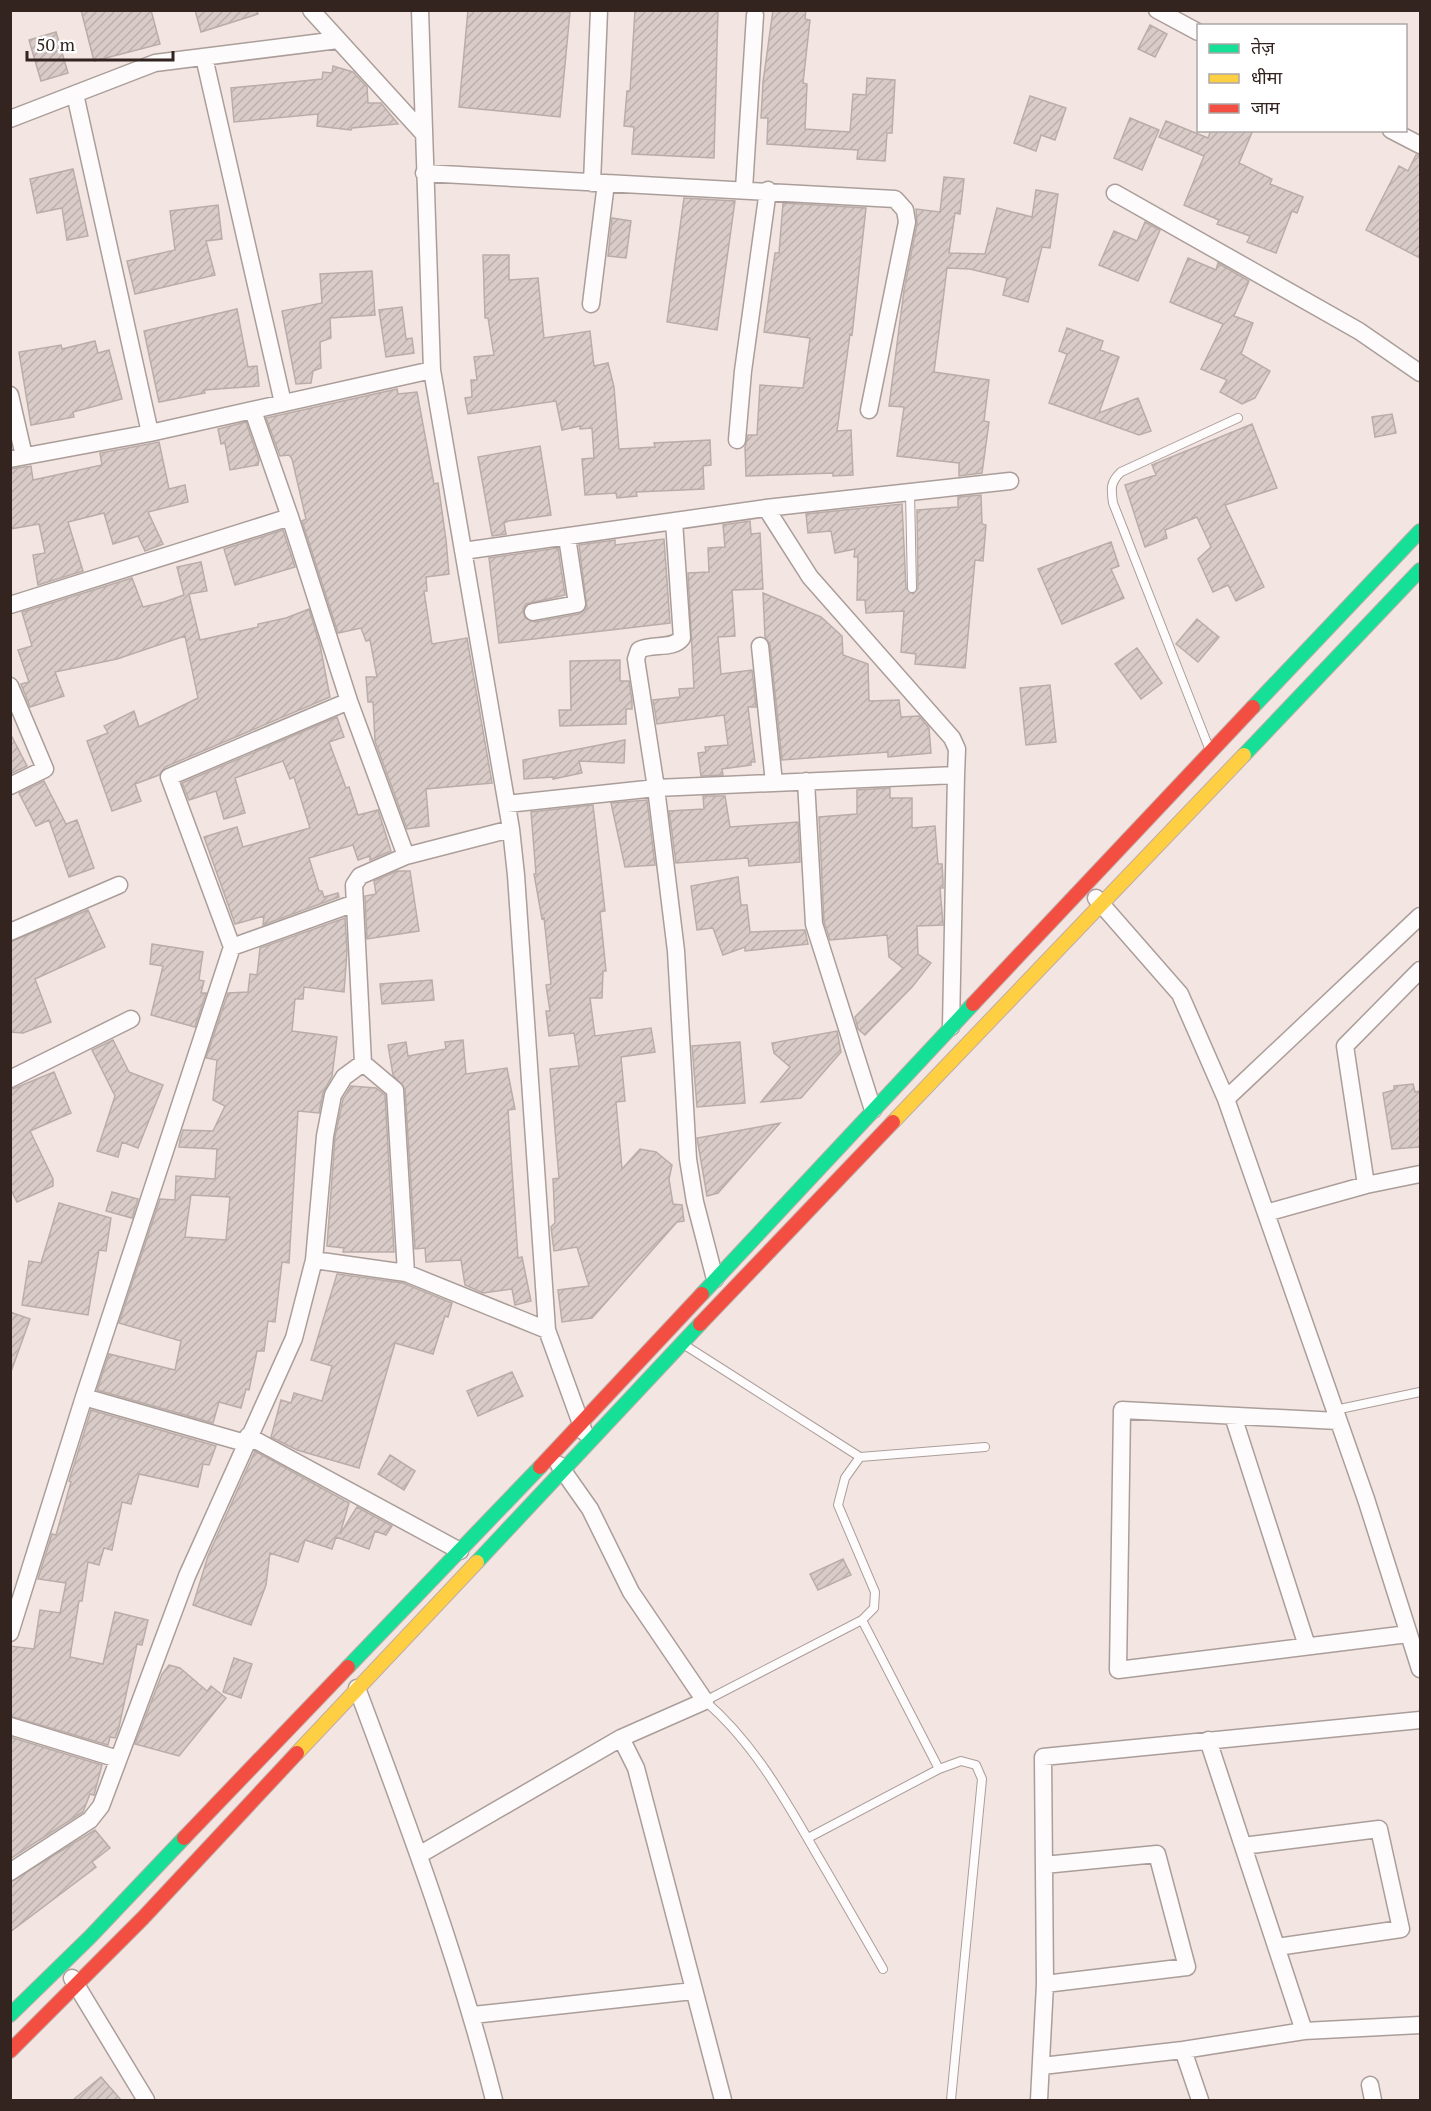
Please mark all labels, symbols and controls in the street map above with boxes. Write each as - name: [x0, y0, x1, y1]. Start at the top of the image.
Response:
- scale bar: [27, 24, 172, 62]
- legend: [1197, 24, 1407, 132]
- text: 50 m: [36, 32, 76, 56]
- text: तेज़: [1251, 35, 1275, 59]
- text: धीमा: [1251, 65, 1282, 89]
- text: जाम: [1251, 95, 1281, 119]

